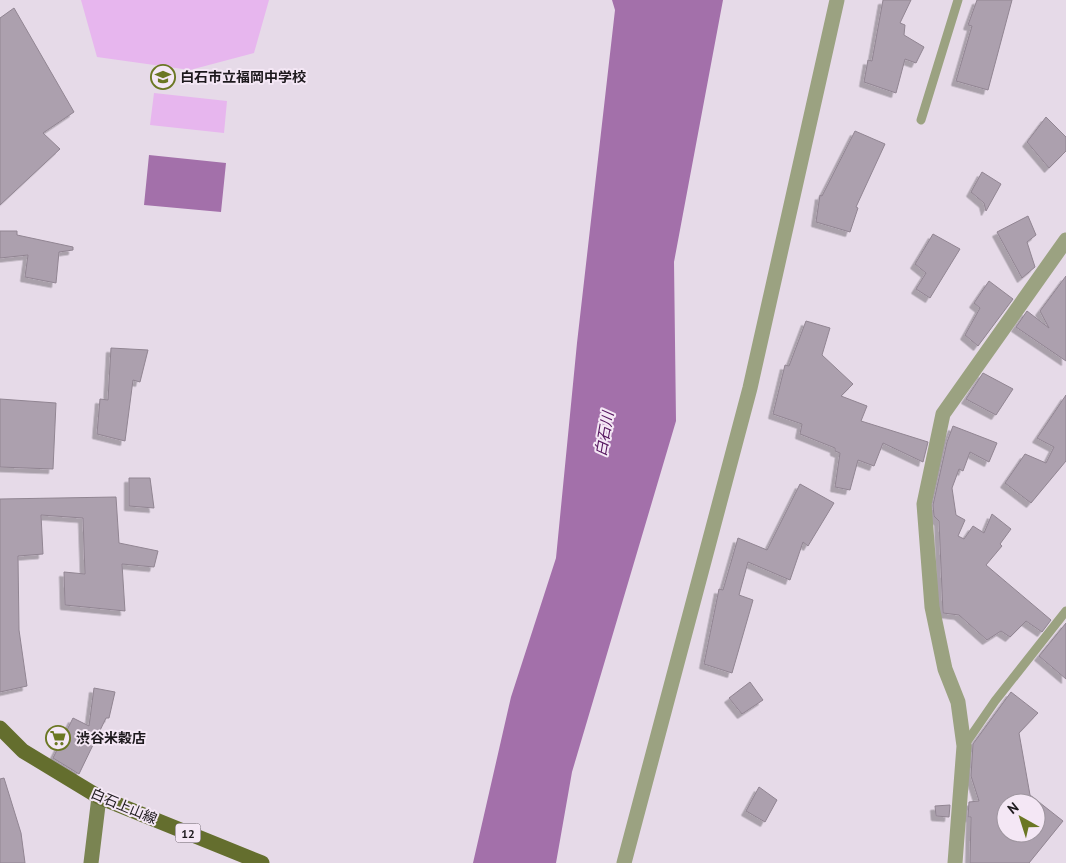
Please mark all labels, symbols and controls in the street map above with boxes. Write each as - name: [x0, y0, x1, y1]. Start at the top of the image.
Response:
- school or university icon: 白石市立福岡中学校: [150, 64, 176, 90]
- place label: 白石市立福岡中学校: [180, 68, 306, 86]
- water label: 白石川: [591, 408, 618, 458]
- supermarket icon: 渋谷米穀店: [45, 725, 71, 751]
- place label: 渋谷米穀店: [76, 729, 146, 747]
- street label: 白石上山線: [88, 784, 160, 828]
- north arrow: [996, 793, 1046, 843]
- text: N: [1004, 798, 1022, 818]
- road number: 12: [176, 824, 200, 842]

